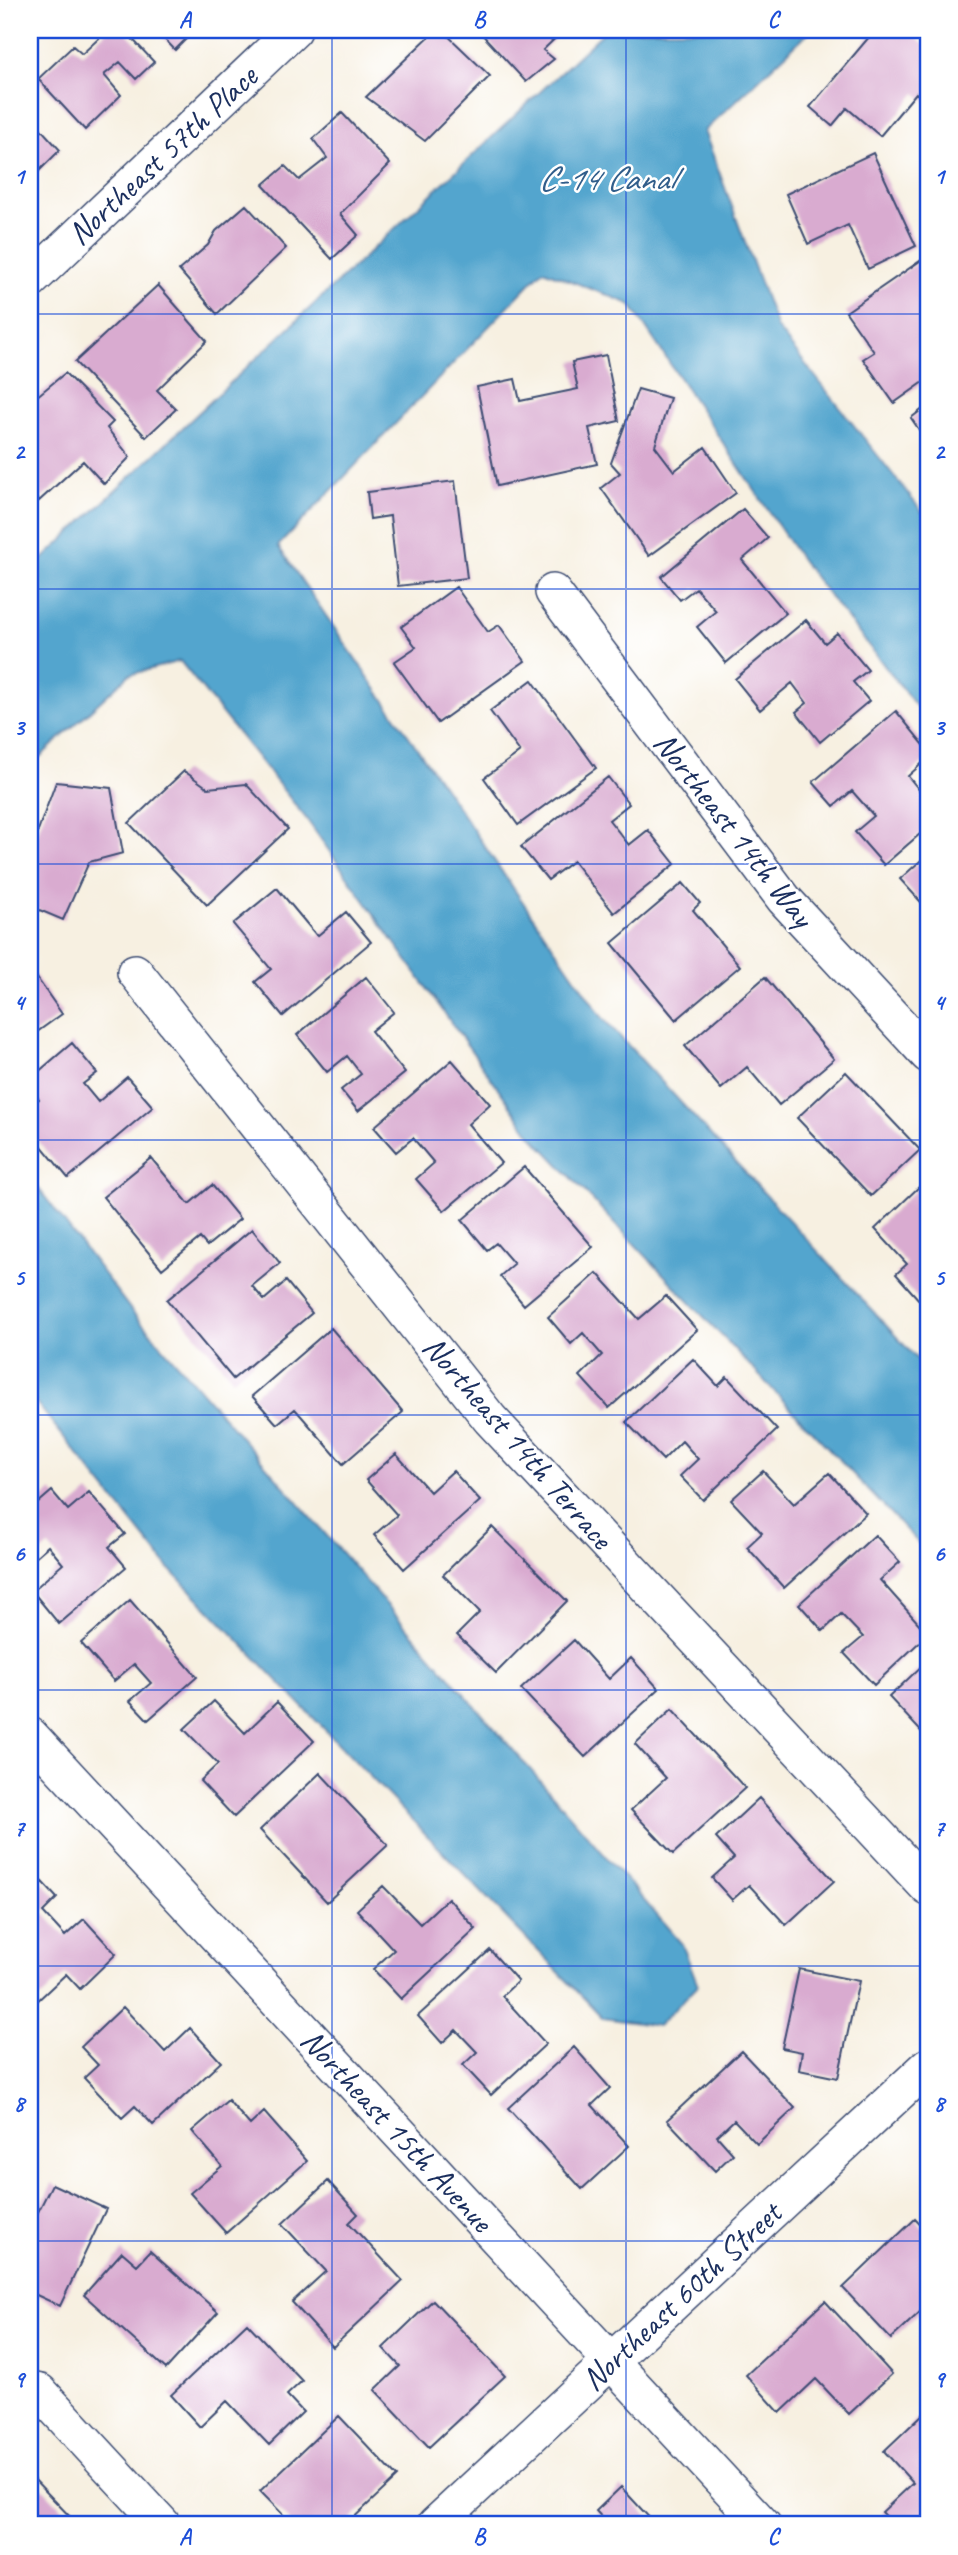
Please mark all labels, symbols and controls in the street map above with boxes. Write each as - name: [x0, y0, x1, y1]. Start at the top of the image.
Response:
- text: A: [179, 5, 193, 34]
- text: B: [473, 5, 487, 34]
- text: C: [768, 5, 782, 34]
- street label: Northeast 57th Place: [58, 55, 268, 254]
- water label: C-14 Canal: [538, 156, 685, 201]
- text: 1: [14, 162, 27, 191]
- text: 1: [934, 162, 947, 191]
- text: 2: [14, 437, 27, 466]
- text: 2: [934, 437, 947, 466]
- text: 3: [14, 713, 27, 742]
- text: 3: [934, 713, 947, 742]
- street label: Northeast 14th Way: [645, 723, 825, 937]
- text: 4: [14, 988, 27, 1017]
- text: 4: [934, 988, 947, 1017]
- text: 5: [14, 1263, 26, 1292]
- text: 5: [934, 1263, 946, 1292]
- street label: Northeast 14th Terrace: [414, 1327, 624, 1559]
- text: 6: [14, 1539, 27, 1568]
- text: 6: [934, 1539, 947, 1568]
- text: 7: [14, 1814, 27, 1843]
- text: 7: [934, 1814, 947, 1843]
- street label: Northeast 15th Avenue: [292, 2019, 504, 2242]
- text: 8: [14, 2089, 27, 2118]
- text: 8: [934, 2089, 947, 2118]
- street label: Northeast 60th Street: [572, 2190, 792, 2399]
- text: 9: [14, 2365, 27, 2394]
- text: 9: [934, 2365, 947, 2394]
- text: A: [179, 2522, 193, 2551]
- text: B: [473, 2522, 487, 2551]
- text: C: [768, 2522, 782, 2551]

